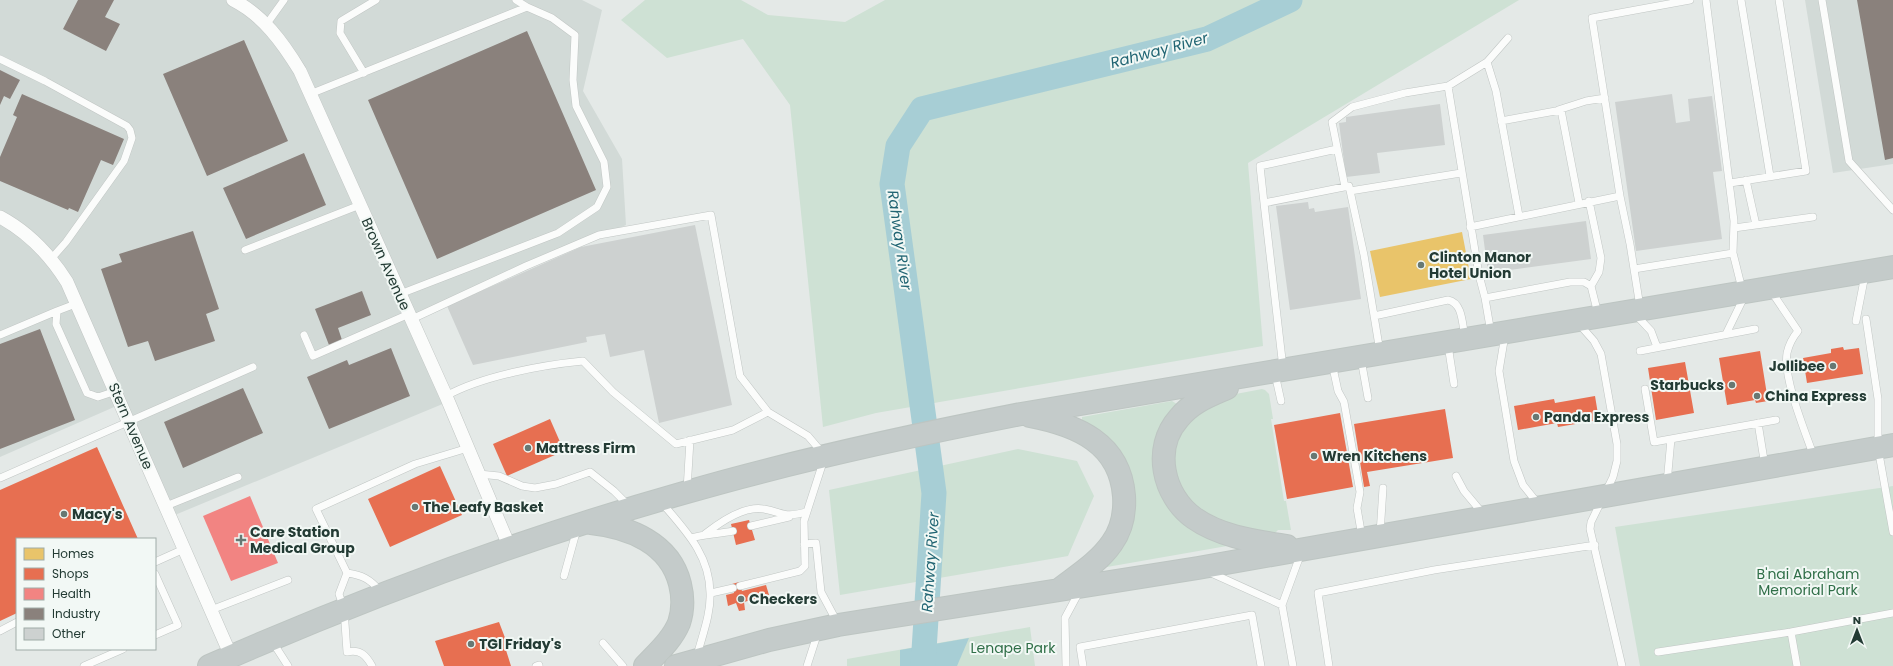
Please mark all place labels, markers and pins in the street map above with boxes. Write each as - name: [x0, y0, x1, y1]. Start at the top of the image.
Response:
- place label: Clinton Manor Hotel Union: [1429, 247, 1531, 283]
- marker: Clinton Manor Hotel Union: [1416, 260, 1426, 270]
- place label: Jollibee: [1769, 356, 1825, 376]
- marker: Jollibee: [1828, 361, 1838, 371]
- place label: Starbucks: [1650, 375, 1724, 395]
- marker: Starbucks: [1727, 380, 1737, 390]
- place label: China Express: [1765, 386, 1867, 406]
- marker: China Express: [1752, 391, 1762, 401]
- place label: Panda Express: [1544, 407, 1649, 427]
- marker: Panda Express: [1531, 412, 1541, 422]
- place label: Mattress Firm: [536, 438, 636, 458]
- marker: Mattress Firm: [523, 443, 533, 453]
- place label: Wren Kitchens: [1322, 446, 1427, 466]
- marker: Wren Kitchens: [1309, 451, 1319, 461]
- place label: The Leafy Basket: [423, 497, 544, 517]
- marker: The Leafy Basket: [410, 502, 420, 512]
- place label: Macy's: [72, 504, 123, 524]
- marker: Macy's: [59, 509, 69, 519]
- place label: Care Station Medical Group: [250, 522, 355, 558]
- marker: Care Station Medical Group: [235, 534, 247, 546]
- place label: Checkers: [749, 589, 817, 609]
- marker: Checkers: [736, 594, 746, 604]
- place label: TGI Friday's: [479, 634, 562, 654]
- marker: TGI Friday's: [466, 639, 476, 649]

